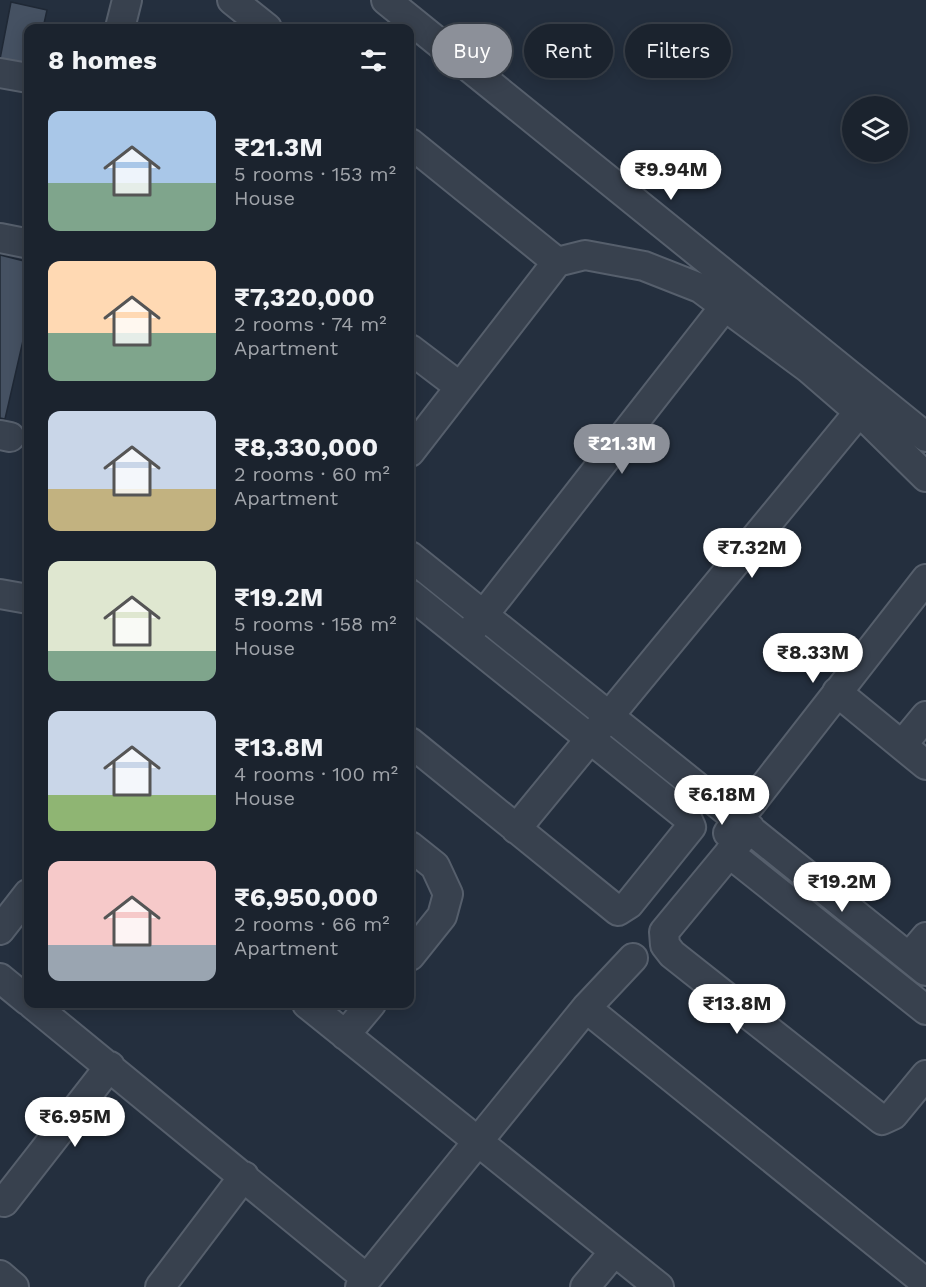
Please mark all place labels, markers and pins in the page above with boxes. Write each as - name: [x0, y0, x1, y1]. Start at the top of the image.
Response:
- pin: ₹9.94M: [622, 150, 720, 201]
- pin: ₹21.3M: [573, 424, 671, 475]
- pin: ₹7.32M: [703, 528, 801, 579]
- pin: ₹8.33M: [764, 633, 862, 684]
- pin: ₹6.18M: [673, 775, 771, 826]
- pin: ₹19.2M: [793, 862, 891, 913]
- pin: ₹13.8M: [688, 984, 786, 1035]
- pin: ₹6.95M: [26, 1097, 124, 1148]

